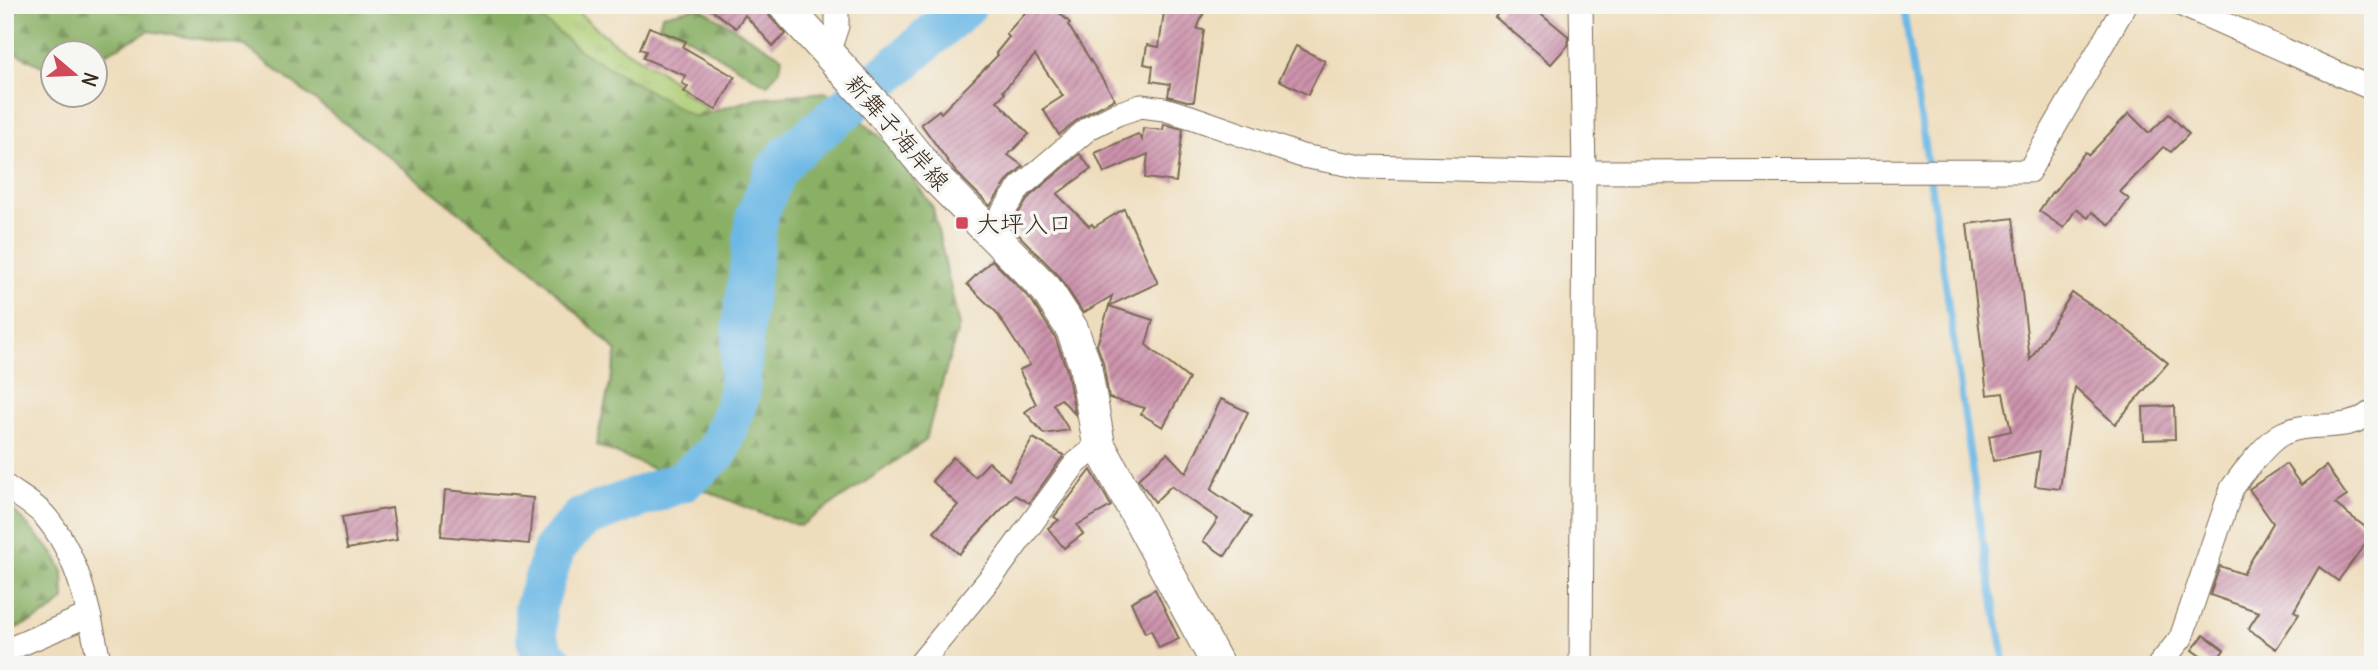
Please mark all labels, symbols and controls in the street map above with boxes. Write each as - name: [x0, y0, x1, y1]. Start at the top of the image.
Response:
- north arrow: [38, 38, 108, 108]
- street label: 新舞子海岸線: [839, 68, 957, 196]
- text: N: [77, 69, 104, 90]
- place label: 大坪入口: [976, 208, 1072, 238]
- marker: 大坪入口: [954, 215, 970, 231]

